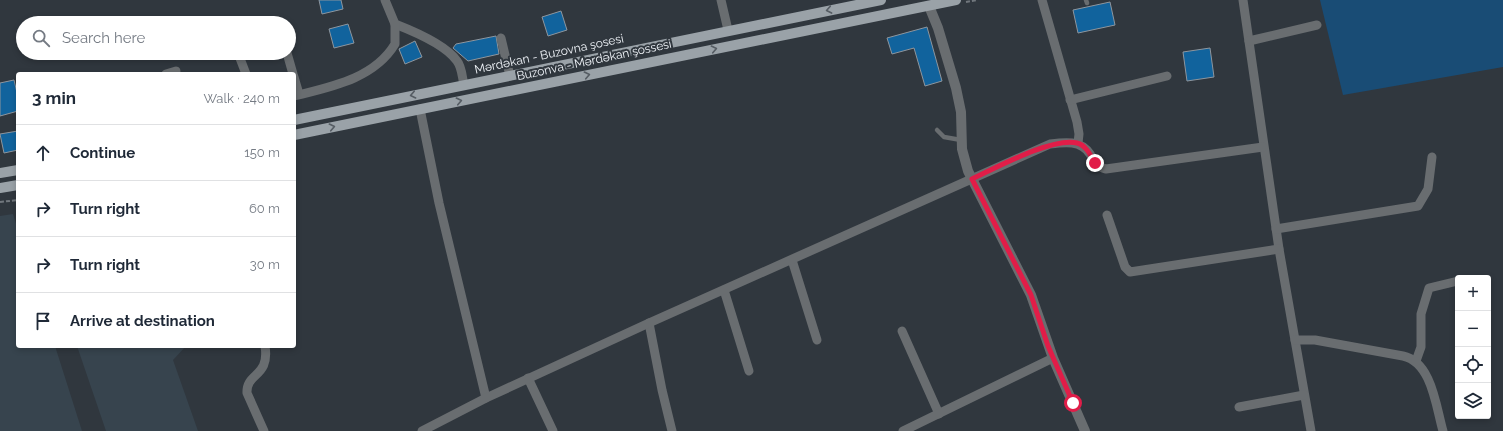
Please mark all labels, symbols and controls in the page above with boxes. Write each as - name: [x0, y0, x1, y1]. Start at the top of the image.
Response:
- one-way arrow: [826, 6, 832, 14]
- search box: [16, 16, 296, 60]
- icon: search: [30, 27, 52, 49]
- text: Search here: [62, 29, 145, 47]
- street label: Mərdəkan - Buzovna şosesi: [473, 31, 625, 77]
- street label: Buzonva - Mərdəkan şossesi: [515, 37, 673, 83]
- one-way arrow: [711, 45, 717, 54]
- one-way arrow: [584, 71, 590, 80]
- text: 3 min: [32, 88, 76, 108]
- text: Walk · 240 m: [203, 91, 280, 106]
- one-way arrow: [410, 91, 417, 99]
- one-way arrow: [456, 97, 463, 105]
- one-way arrow: [329, 124, 335, 132]
- icon: ahead: [32, 142, 54, 164]
- text: Continue: [70, 144, 135, 162]
- text: 150 m: [244, 145, 280, 160]
- route end: [1086, 154, 1104, 172]
- icon: right: [32, 198, 54, 220]
- text: Turn right: [70, 200, 140, 218]
- text: 60 m: [249, 201, 280, 216]
- icon: right: [32, 254, 54, 276]
- text: Turn right: [70, 256, 140, 274]
- text: 30 m: [250, 257, 280, 272]
- map controls: [1455, 275, 1491, 419]
- button: +: [1455, 275, 1491, 311]
- icon: arrive: [32, 310, 54, 332]
- button: −: [1455, 311, 1491, 347]
- text: Arrive at destination: [70, 312, 215, 330]
- button: locate: [1455, 347, 1491, 383]
- button: layers: [1455, 383, 1491, 419]
- route start: [1064, 394, 1082, 412]

